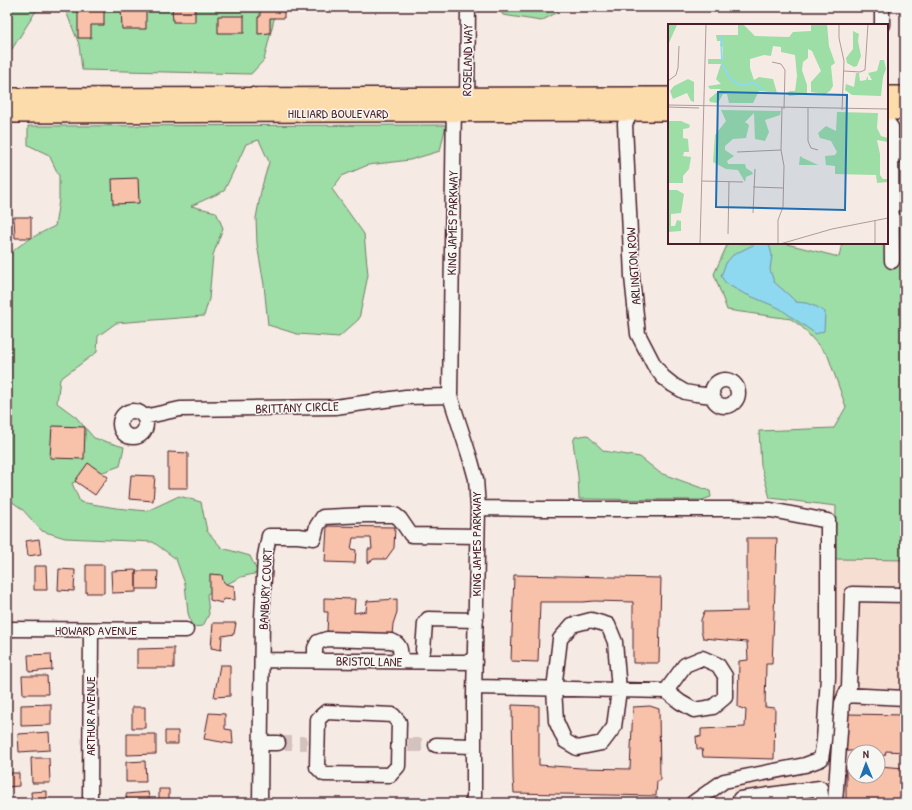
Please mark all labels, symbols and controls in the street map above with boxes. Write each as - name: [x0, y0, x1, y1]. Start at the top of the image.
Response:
- street label: ROSELAND WAY: [457, 23, 477, 96]
- inset map: [668, 24, 888, 244]
- street label: HILLIARD BOULEVARD: [288, 104, 389, 122]
- street label: KING JAMES PARKWAY: [442, 170, 462, 276]
- street label: ARLINGTON ROW: [621, 227, 645, 305]
- street label: BRITTANY CIRCLE: [255, 397, 339, 417]
- street label: KING JAMES PARKWAY: [467, 491, 485, 597]
- street label: BANBURY COURT: [254, 547, 276, 630]
- street label: HOWARD AVENUE: [55, 621, 137, 639]
- street label: BRISTOL LANE: [336, 651, 403, 671]
- street label: ARTHUR AVENUE: [81, 676, 99, 756]
- north arrow: [846, 744, 886, 784]
- text: N: [863, 747, 869, 761]

